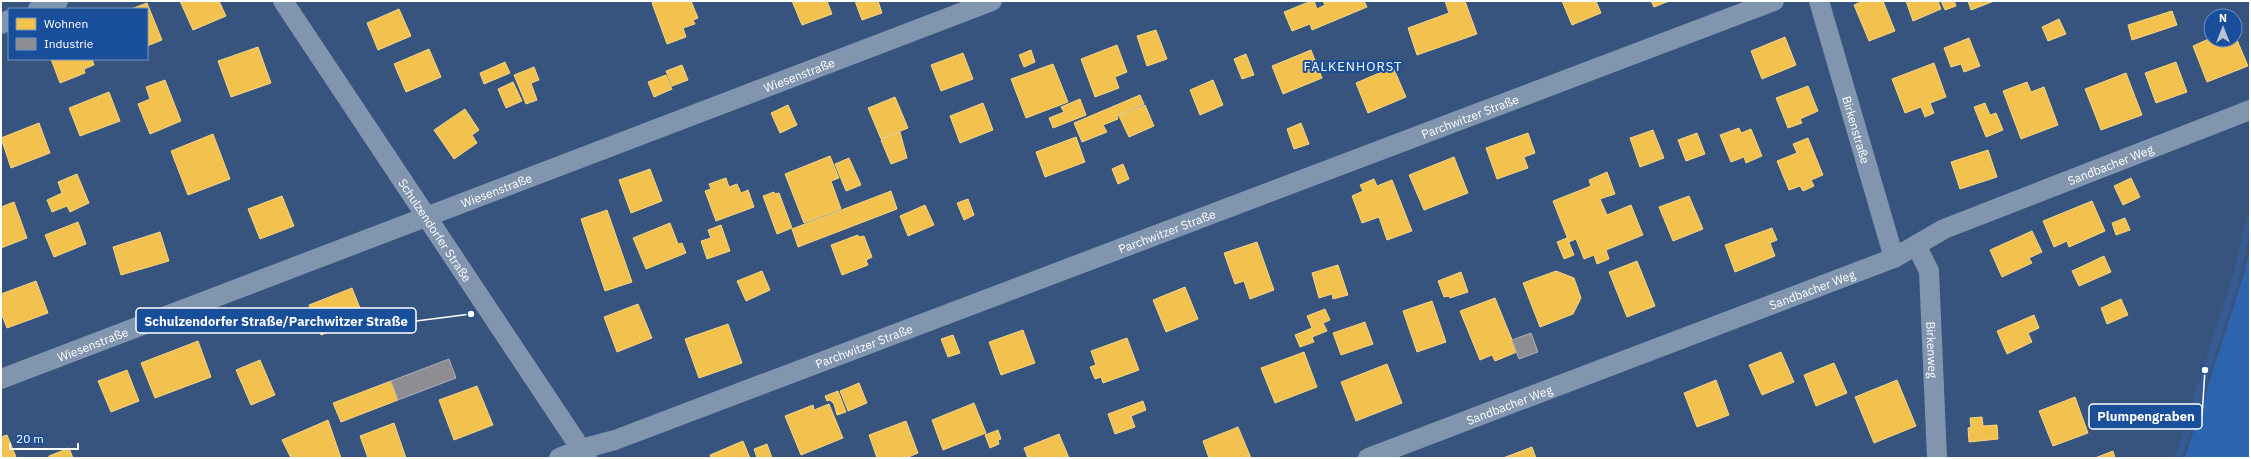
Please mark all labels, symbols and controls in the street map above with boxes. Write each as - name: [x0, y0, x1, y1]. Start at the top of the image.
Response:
- legend: [8, 8, 148, 60]
- north arrow: [2203, 8, 2243, 48]
- text: N: [2219, 11, 2227, 25]
- text: Wohnen: [44, 16, 88, 31]
- text: Industrie: [44, 36, 94, 51]
- street label: Wiesenstraße: [761, 54, 837, 95]
- district label: FALKENHORST: [1303, 58, 1403, 75]
- street label: Parchwitzer Straße: [1419, 91, 1521, 141]
- street label: Birkenstraße: [1840, 94, 1874, 166]
- street label: Sandbacher Weg: [2065, 141, 2156, 188]
- street label: Wiesenstraße: [459, 170, 534, 210]
- street label: Schulzendorfer Straße: [396, 175, 475, 285]
- street label: Parchwitzer Straße: [1116, 206, 1218, 256]
- street label: Sandbacher Weg: [1767, 266, 1858, 312]
- callout: Schulzendorfer Straße/Parchwitzer Straße: [136, 308, 416, 333]
- text: Schulzendorfer Straße/Parchwitzer Straße: [144, 313, 408, 330]
- street label: Parchwitzer Straße: [813, 320, 915, 371]
- street label: Birkenweg: [1924, 321, 1941, 379]
- street label: Wiesenstraße: [55, 324, 130, 364]
- street label: Sandbacher Weg: [1464, 381, 1555, 427]
- callout: Plumpengraben: [2089, 404, 2202, 429]
- text: Plumpengraben: [2097, 408, 2195, 425]
- scale bar: [10, 425, 78, 451]
- text: 20 m: [16, 431, 44, 446]

